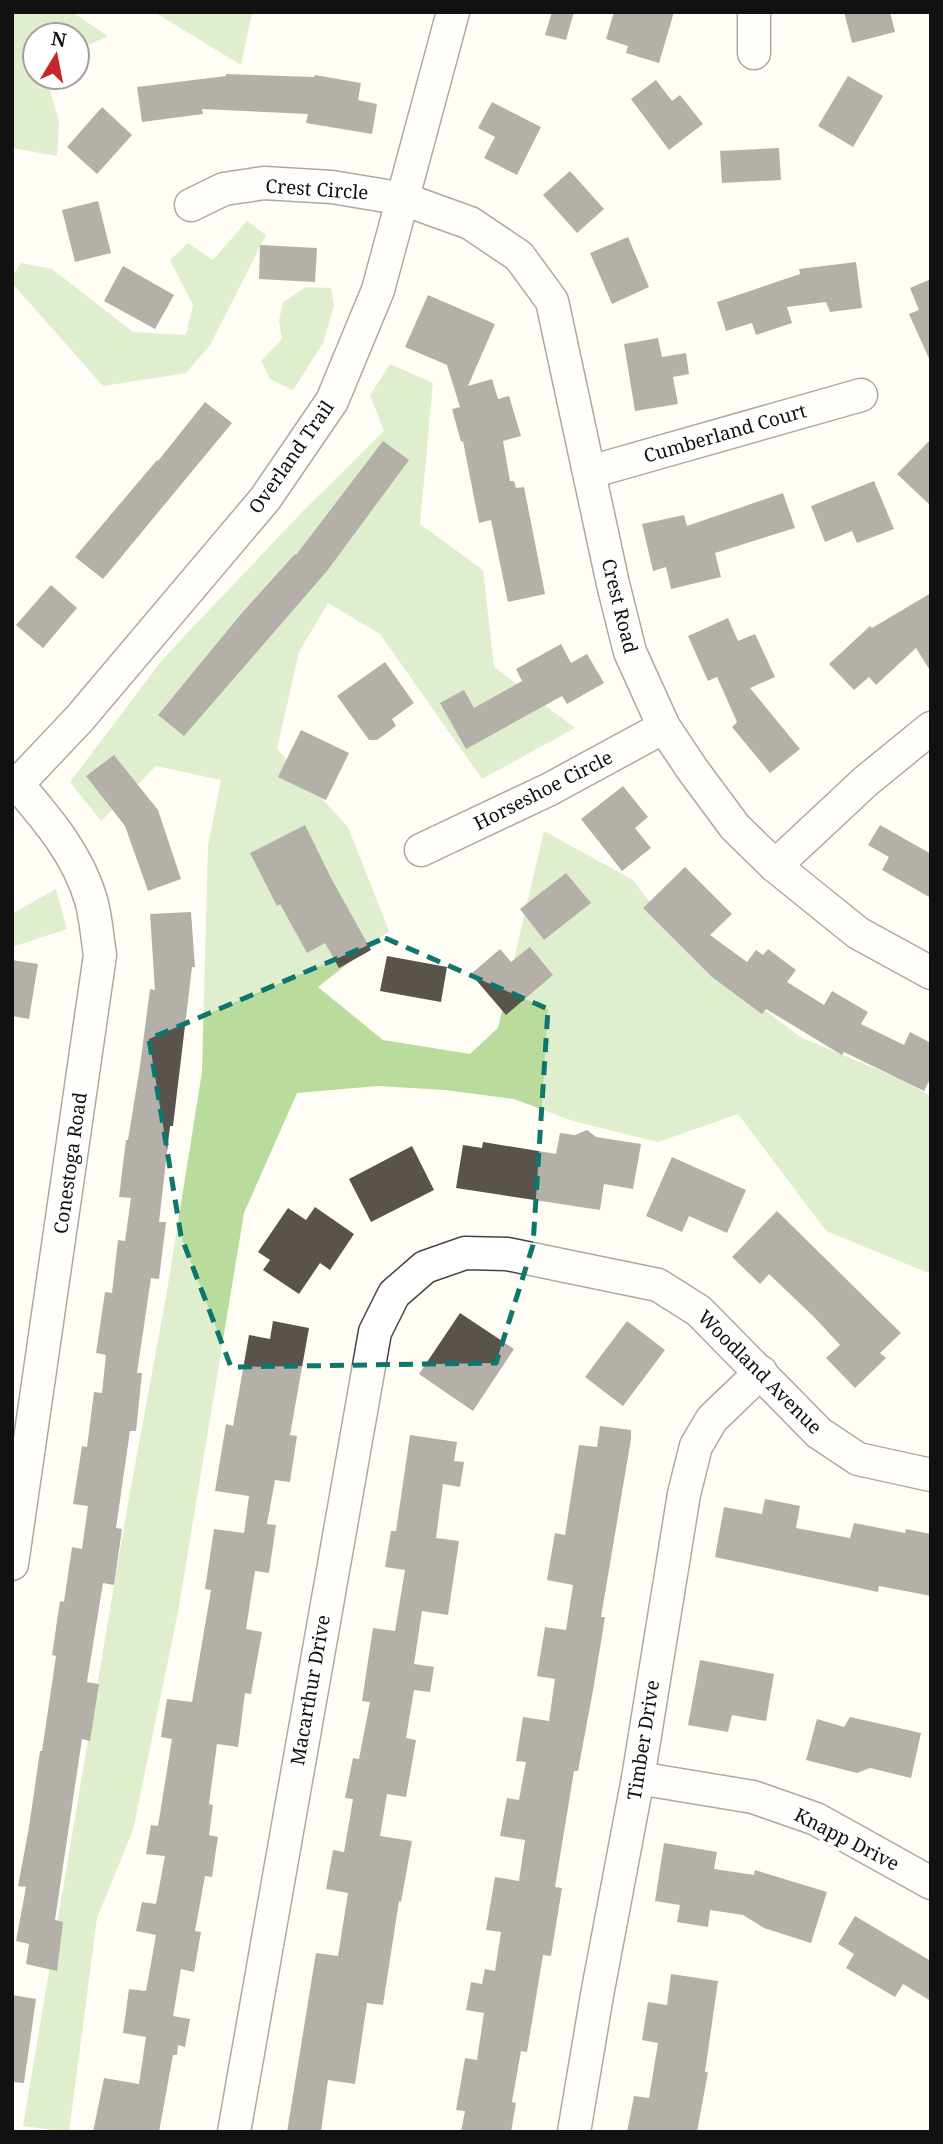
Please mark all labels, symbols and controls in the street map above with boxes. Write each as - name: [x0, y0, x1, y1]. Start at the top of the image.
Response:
- north arrow: [21, 21, 91, 91]
- text: N: [49, 25, 69, 53]
- street label: Crest Circle: [265, 172, 369, 206]
- street label: Overland Trail: [242, 395, 340, 519]
- street label: Cumberland Court: [641, 397, 810, 469]
- street label: Crest Road: [596, 556, 644, 656]
- street label: Horseshoe Circle: [469, 744, 617, 836]
- street label: Conestoga Road: [47, 1090, 93, 1236]
- street label: Woodland Avenue: [692, 1304, 828, 1440]
- street label: Macarthur Drive: [284, 1613, 336, 1767]
- street label: Timber Drive: [621, 1678, 665, 1802]
- street label: Knapp Drive: [790, 1801, 904, 1877]

